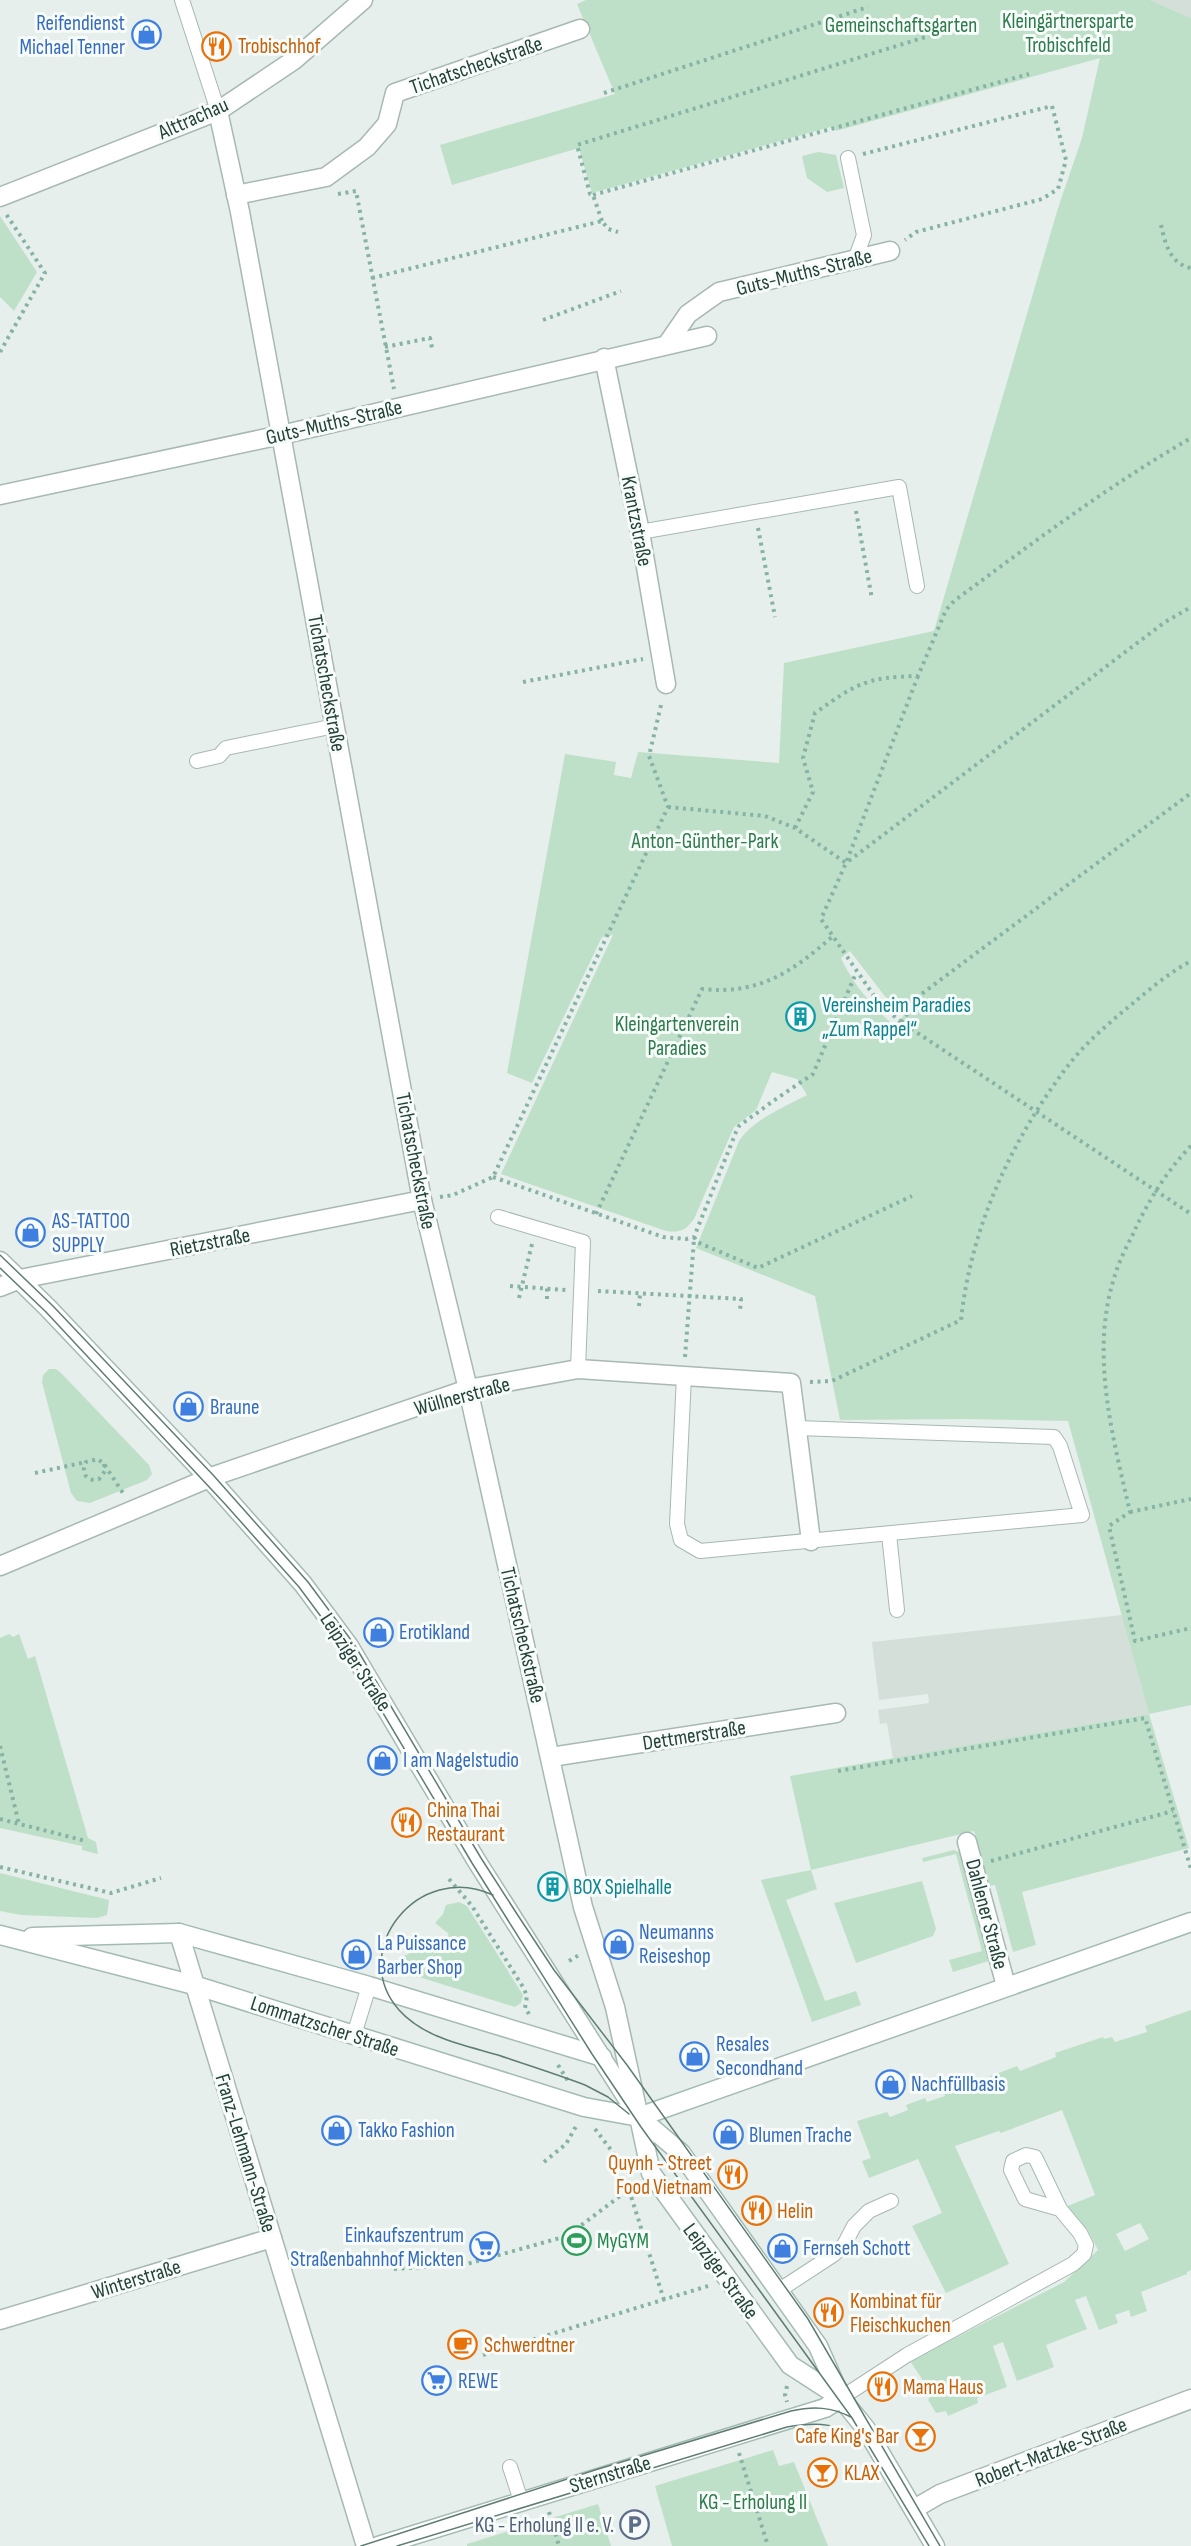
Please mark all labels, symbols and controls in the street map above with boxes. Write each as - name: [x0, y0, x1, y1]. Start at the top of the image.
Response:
- park label: Kleingärtnersparte Trobischfeld: [1002, 9, 1134, 58]
- place label: Reifendienst Michael Tenner: [19, 11, 125, 60]
- park label: Gemeinschaftsgarten: [825, 13, 977, 38]
- shop icon: Reifendienst Michael Tenner: [130, 19, 162, 51]
- restaurant icon: Trobischhof: [201, 30, 233, 62]
- street label: Tichatscheckstraße: [407, 31, 546, 100]
- place label: Trobischhof: [238, 34, 322, 59]
- street label: Alttrachau: [153, 92, 232, 145]
- street label: Guts-Muths-Straße: [734, 244, 875, 301]
- street label: Guts-Muths-Straße: [264, 395, 405, 450]
- street label: Krantzstraße: [616, 474, 657, 568]
- street label: Tichatscheckstraße: [302, 613, 351, 754]
- park label: Anton-Günther-Park: [631, 829, 778, 854]
- place label: Vereinsheim Paradies „Zum Rappel“: [822, 993, 971, 1042]
- building icon: Vereinsheim Paradies „Zum Rappel“: [785, 1001, 817, 1033]
- park label: Kleingartenverein Paradies: [615, 1012, 739, 1061]
- street label: Tichatscheckstraße: [390, 1091, 441, 1232]
- place label: AS-TATTOO SUPPLY: [51, 1209, 130, 1258]
- shop icon: AS-TATTOO SUPPLY: [15, 1217, 47, 1249]
- street label: Rietzstraße: [168, 1222, 252, 1262]
- street label: Wüllnerstraße: [411, 1372, 513, 1421]
- shop icon: Braune: [173, 1391, 205, 1423]
- place label: Braune: [210, 1395, 259, 1420]
- street label: Tichatscheckstraße: [495, 1565, 550, 1705]
- street label: Leipziger Straße: [314, 1608, 397, 1716]
- shop icon: Erotikland: [362, 1616, 394, 1648]
- place label: Erotikland: [399, 1620, 470, 1645]
- street label: Dettmerstraße: [641, 1715, 747, 1756]
- shop icon: I am Nagelstudio: [366, 1744, 398, 1776]
- place label: I am Nagelstudio: [403, 1748, 519, 1773]
- place label: China Thai Restaurant: [427, 1798, 505, 1847]
- restaurant icon: China Thai Restaurant: [390, 1806, 422, 1838]
- street label: Dahlener Straße: [960, 1856, 1013, 1972]
- building icon: BOX Spielhalle: [536, 1871, 568, 1903]
- place label: BOX Spielhalle: [573, 1875, 672, 1900]
- place label: Neumanns Reiseshop: [639, 1920, 714, 1969]
- shop icon: Neumanns Reiseshop: [602, 1928, 634, 1960]
- place label: La Puissance Barber Shop: [377, 1931, 466, 1980]
- shop icon: La Puissance Barber Shop: [340, 1939, 372, 1971]
- street label: Lommatzscher Straße: [247, 1991, 402, 2062]
- place label: Resales Secondhand: [716, 2032, 803, 2081]
- shop icon: Resales Secondhand: [679, 2040, 711, 2072]
- shop icon: Nachfüllbasis: [874, 2068, 906, 2100]
- street label: Franz-Lehmann-Straße: [210, 2071, 282, 2235]
- place label: Nachfüllbasis: [911, 2072, 1006, 2097]
- shop icon: Takko Fashion: [321, 2114, 353, 2146]
- place label: Takko Fashion: [358, 2118, 455, 2143]
- shop icon: Blumen Trache: [712, 2119, 744, 2151]
- place label: Blumen Trache: [749, 2123, 852, 2148]
- place label: Quynh - Street Food Vietnam: [608, 2151, 712, 2200]
- restaurant icon: Quynh - Street Food Vietnam: [717, 2159, 749, 2191]
- restaurant icon: Helin: [740, 2195, 772, 2227]
- place label: Helin: [777, 2199, 813, 2224]
- street label: Leipziger Straße: [677, 2218, 764, 2324]
- place label: Einkaufszentrum Straßenbahnhof Mickten: [290, 2223, 464, 2272]
- sports icon: MyGYM: [560, 2225, 592, 2257]
- place label: MyGYM: [597, 2229, 649, 2254]
- supermarket icon: Einkaufszentrum Straßenbahnhof Mickten: [469, 2231, 501, 2263]
- shop icon: Fernseh Schott: [766, 2232, 798, 2264]
- place label: Fernseh Schott: [803, 2236, 910, 2261]
- street label: Winterstraße: [88, 2254, 184, 2305]
- place label: Kombinat für Fleischkuchen: [850, 2289, 951, 2338]
- restaurant icon: Kombinat für Fleischkuchen: [813, 2297, 845, 2329]
- cafe icon: Schwerdtner: [447, 2329, 479, 2361]
- place label: Schwerdtner: [484, 2333, 575, 2358]
- supermarket icon: REWE: [421, 2365, 453, 2397]
- place label: REWE: [458, 2369, 499, 2394]
- restaurant icon: Mama Haus: [866, 2371, 898, 2403]
- place label: Mama Haus: [903, 2375, 984, 2400]
- street label: Robert-Matzke-Straße: [972, 2412, 1131, 2493]
- bar icon: Cafe King's Bar: [904, 2420, 936, 2452]
- place label: Cafe King's Bar: [795, 2424, 899, 2449]
- street label: Sternstraße: [566, 2450, 654, 2499]
- bar icon: KLAX: [807, 2457, 839, 2489]
- place label: KLAX: [844, 2461, 880, 2486]
- park label: KG - Erholung II: [699, 2490, 807, 2515]
- parking icon: KG - Erholung II e. V.: [619, 2509, 651, 2541]
- place label: KG - Erholung II e. V.: [475, 2513, 614, 2538]

